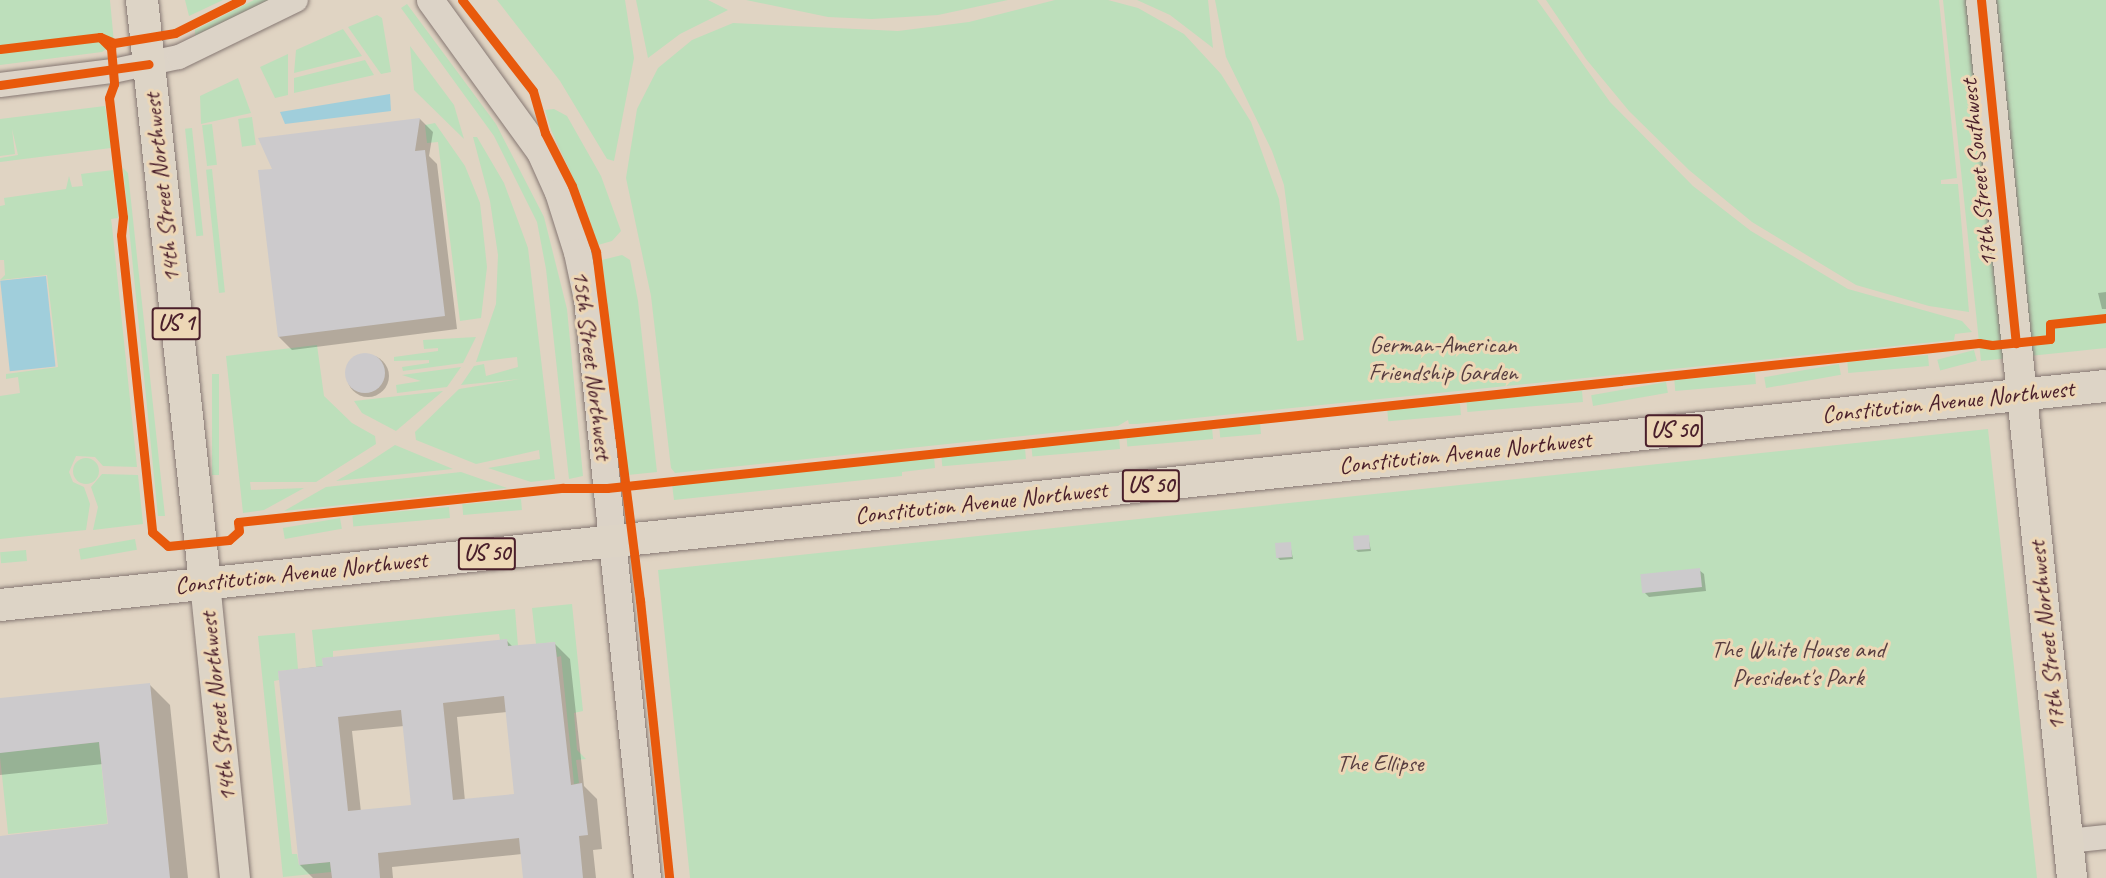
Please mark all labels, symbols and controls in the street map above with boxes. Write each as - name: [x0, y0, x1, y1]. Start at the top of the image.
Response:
- street label: 17th Street Southwest: [1955, 78, 2003, 268]
- street label: 14th Street Northwest: [138, 92, 186, 284]
- street label: 15th Street Northwest: [566, 268, 618, 462]
- road number: US 1: [150, 305, 201, 343]
- park label: German-American Friendship Garden: [1368, 331, 1518, 387]
- street label: Constitution Avenue Northwest: [1821, 374, 2075, 430]
- road number: US 50: [1644, 412, 1704, 450]
- street label: Constitution Avenue Northwest: [1338, 425, 1592, 481]
- road number: US 50: [1121, 467, 1181, 505]
- street label: Constitution Avenue Northwest: [854, 475, 1108, 531]
- road number: US 50: [457, 535, 517, 573]
- street label: 17th Street Northwest: [2023, 540, 2071, 732]
- street label: Constitution Avenue Northwest: [174, 545, 428, 601]
- street label: 14th Street Northwest: [194, 611, 242, 803]
- park label: The White House and President's Park: [1711, 636, 1885, 692]
- park label: The Ellipse: [1337, 750, 1423, 778]

